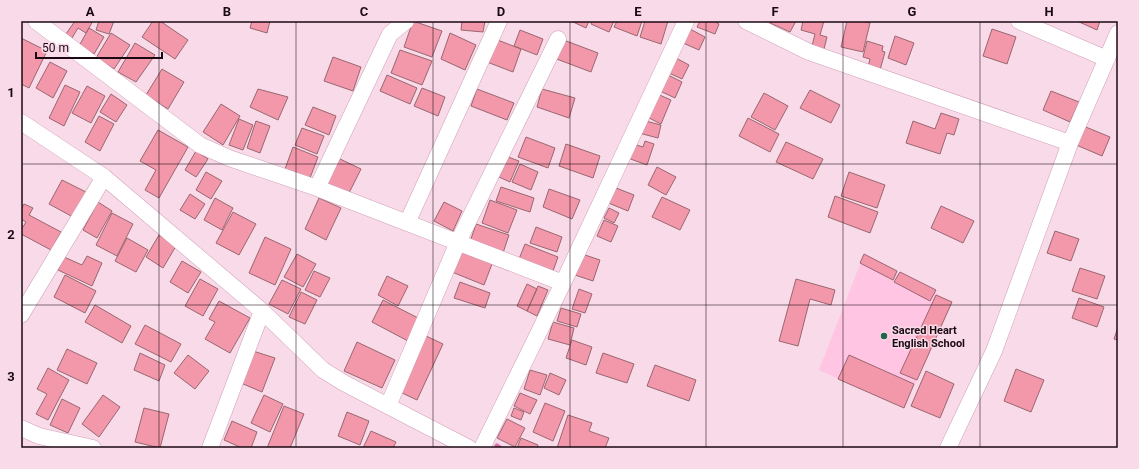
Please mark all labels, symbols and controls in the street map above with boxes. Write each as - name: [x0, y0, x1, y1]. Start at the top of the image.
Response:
- text: A: [86, 4, 95, 19]
- text: B: [223, 4, 231, 19]
- text: C: [360, 4, 369, 19]
- text: D: [497, 4, 505, 19]
- text: E: [634, 4, 642, 19]
- text: F: [771, 4, 779, 19]
- text: G: [908, 4, 917, 19]
- text: H: [1044, 4, 1054, 19]
- scale bar: [36, 34, 162, 60]
- text: 50 m: [42, 41, 69, 55]
- text: 1: [7, 85, 15, 100]
- text: 2: [7, 227, 15, 242]
- place label: Sacred Heart English School: [892, 324, 965, 350]
- marker: Sacred Heart English School: [879, 331, 889, 341]
- text: 3: [7, 369, 15, 384]

